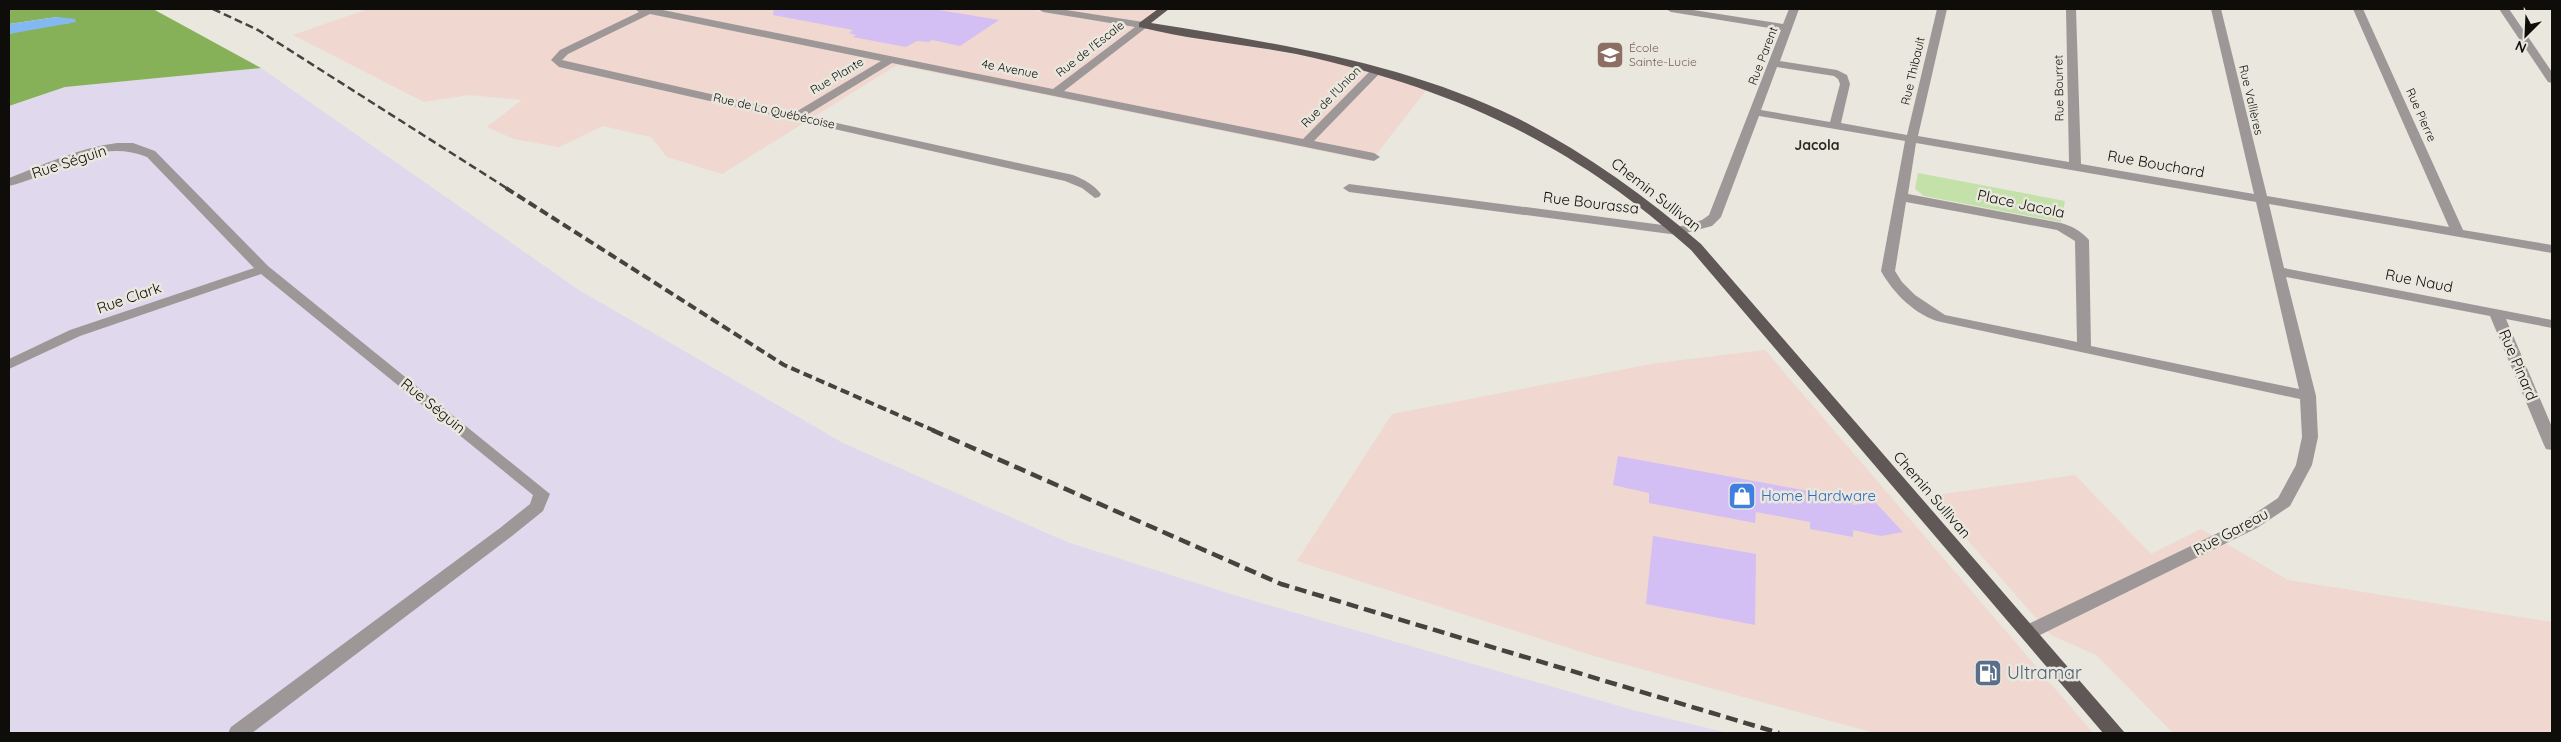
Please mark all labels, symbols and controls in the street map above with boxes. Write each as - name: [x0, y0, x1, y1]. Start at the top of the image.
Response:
- north arrow: [2501, 10, 2551, 60]
- street label: Rue de l'Escale: [1053, 17, 1127, 80]
- street label: Rue Parent: [1745, 25, 1781, 87]
- street label: Rue Thibault: [1897, 35, 1928, 106]
- text: N: [2512, 37, 2529, 57]
- school or university icon: École Sainte-Lucie: [1595, 40, 1625, 70]
- place label: École Sainte-Lucie: [1629, 40, 1697, 69]
- street label: Rue Plante: [807, 54, 866, 97]
- street label: Rue Bourret: [2050, 55, 2067, 121]
- street label: 4e Avenue: [980, 56, 1040, 81]
- street label: Rue de l'Union: [1298, 63, 1364, 130]
- street label: Rue Vallières: [2236, 63, 2267, 137]
- street label: Rue Pierre: [2403, 86, 2440, 144]
- street label: Rue de La Québécoise: [712, 89, 837, 132]
- district label: Jacola: [1794, 136, 1840, 154]
- street label: Rue Séguin: [29, 141, 109, 183]
- street label: Rue Bouchard: [2106, 146, 2206, 181]
- street label: Chemin Sullivan: [1607, 154, 1705, 236]
- street label: Place Jacola: [1976, 185, 2067, 222]
- street label: Rue Bourassa: [1542, 187, 1640, 218]
- street label: Rue Naud: [2384, 265, 2455, 296]
- street label: Rue Clark: [94, 278, 164, 317]
- street label: Rue Pinard: [2495, 326, 2542, 403]
- street label: Rue Séguin: [397, 374, 469, 437]
- street label: Chemin Sullivan: [1889, 447, 1975, 542]
- shop icon: Home Hardware: [1727, 481, 1757, 511]
- place label: Home Hardware: [1761, 486, 1876, 505]
- street label: Rue Gareau: [2190, 504, 2272, 559]
- fuel station icon: Ultramar: [1973, 658, 2003, 688]
- place label: Ultramar: [2007, 661, 2082, 684]

